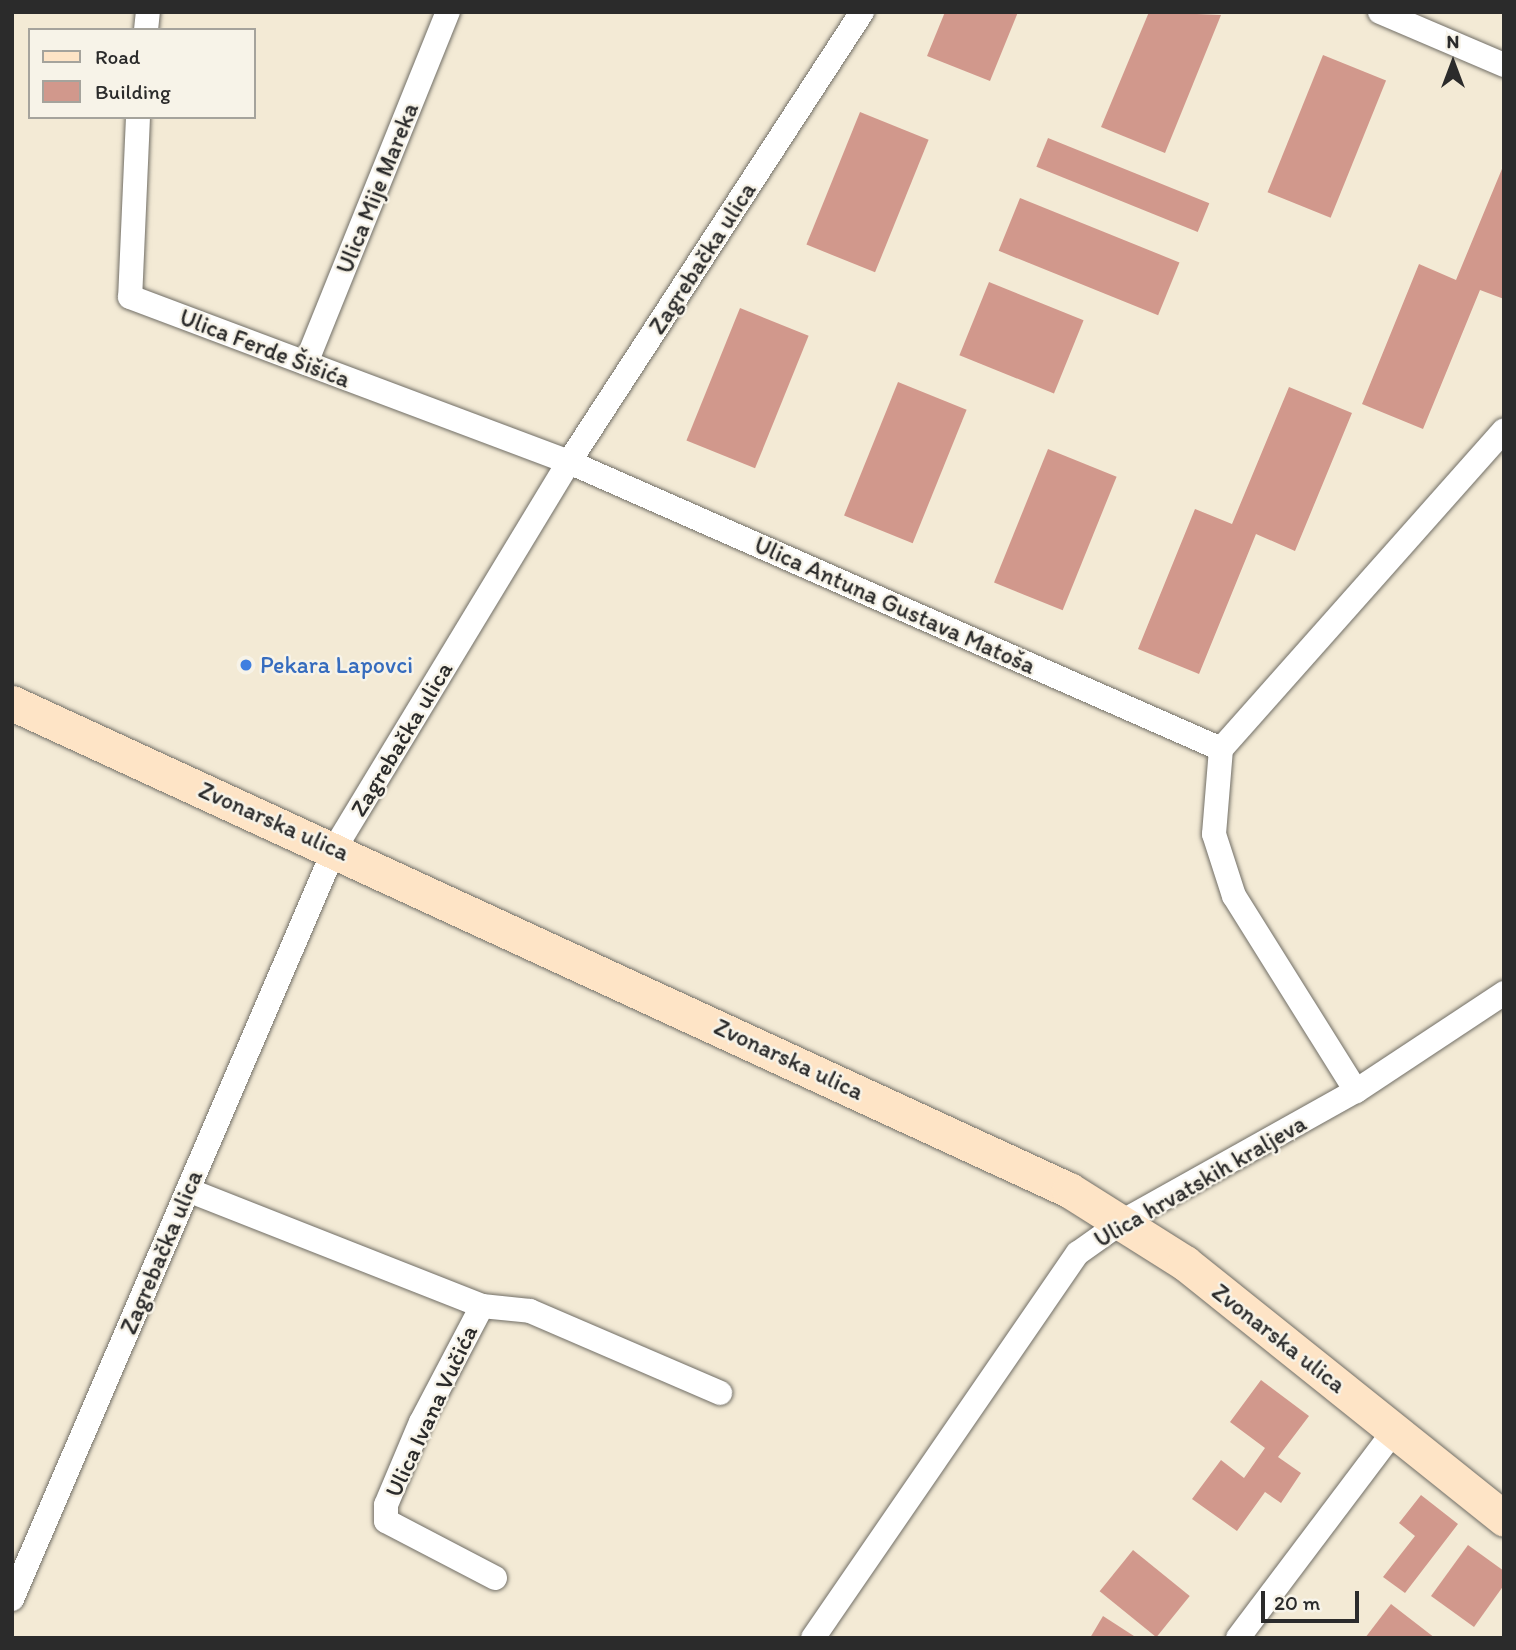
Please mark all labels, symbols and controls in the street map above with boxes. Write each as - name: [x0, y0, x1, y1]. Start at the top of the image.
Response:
- legend: [28, 28, 256, 119]
- north arrow: [1418, 28, 1488, 98]
- text: N: [1447, 30, 1459, 53]
- text: Road: [95, 44, 140, 69]
- text: Building: [95, 79, 171, 104]
- street label: Ulica Mije Mareka: [330, 98, 424, 278]
- street label: Zagrebačka ulica: [642, 177, 762, 339]
- street label: Ulica Ferde Šišića: [176, 302, 354, 394]
- street label: Ulica Antuna Gustava Matoša: [750, 530, 1040, 680]
- place label: Pekara Lapovci: [260, 651, 414, 679]
- marker: Pekara Lapovci: [238, 657, 254, 673]
- street label: Zagrebačka ulica: [344, 657, 458, 821]
- street label: Zvonarska ulica: [195, 775, 353, 867]
- street label: Zvonarska ulica: [710, 1012, 868, 1106]
- street label: Ulica hrvatskih kraljeva: [1089, 1108, 1311, 1254]
- street label: Zagrebačka ulica: [114, 1166, 208, 1338]
- street label: Zvonarska ulica: [1207, 1277, 1351, 1399]
- street label: Ulica Ivana Vučića: [378, 1320, 484, 1502]
- scale bar: [1264, 1576, 1362, 1620]
- text: 20 m: [1274, 1590, 1320, 1615]

